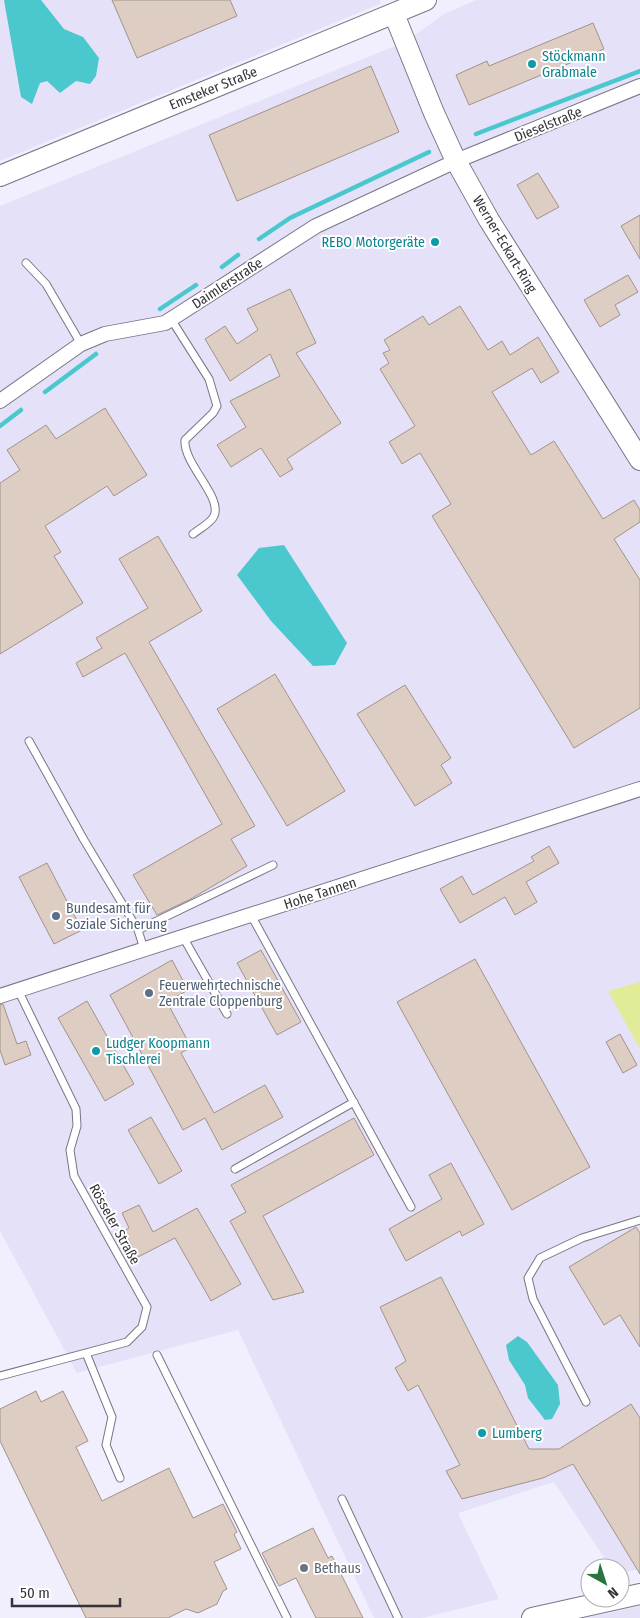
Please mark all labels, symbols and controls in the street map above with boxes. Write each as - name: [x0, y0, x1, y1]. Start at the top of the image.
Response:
- place label: Stöckmann Grabmale: [542, 48, 606, 81]
- marker: Stöckmann Grabmale: [526, 58, 538, 70]
- street label: Emsteker Straße: [167, 63, 260, 114]
- street label: Dieselstraße: [512, 103, 585, 146]
- street label: Werner-Eckart-Ring: [469, 192, 541, 296]
- place label: REBO Motorgeräte: [321, 234, 425, 251]
- marker: REBO Motorgeräte: [429, 236, 441, 248]
- street label: Daimlerstraße: [189, 254, 266, 313]
- street label: Hohe Tannen: [282, 874, 359, 913]
- place label: Bundesamt für Soziale Sicherung: [66, 900, 167, 933]
- marker: Bundesamt für Soziale Sicherung: [50, 910, 62, 922]
- place label: Feuerwehrtechnische Zentrale Cloppenburg: [159, 977, 283, 1010]
- marker: Feuerwehrtechnische Zentrale Cloppenburg: [143, 987, 155, 999]
- place label: Ludger Koopmann Tischlerei: [106, 1035, 210, 1068]
- marker: Ludger Koopmann Tischlerei: [90, 1045, 102, 1057]
- street label: Rösseler Straße: [85, 1181, 144, 1268]
- place label: Lumberg: [492, 1425, 542, 1442]
- marker: Lumberg: [476, 1427, 488, 1439]
- north arrow: [580, 1558, 630, 1608]
- place label: Bethaus: [314, 1560, 361, 1577]
- marker: Bethaus: [298, 1562, 310, 1574]
- scale bar: [12, 1576, 120, 1608]
- text: N: [604, 1583, 621, 1602]
- text: 50 m: [20, 1584, 50, 1602]

